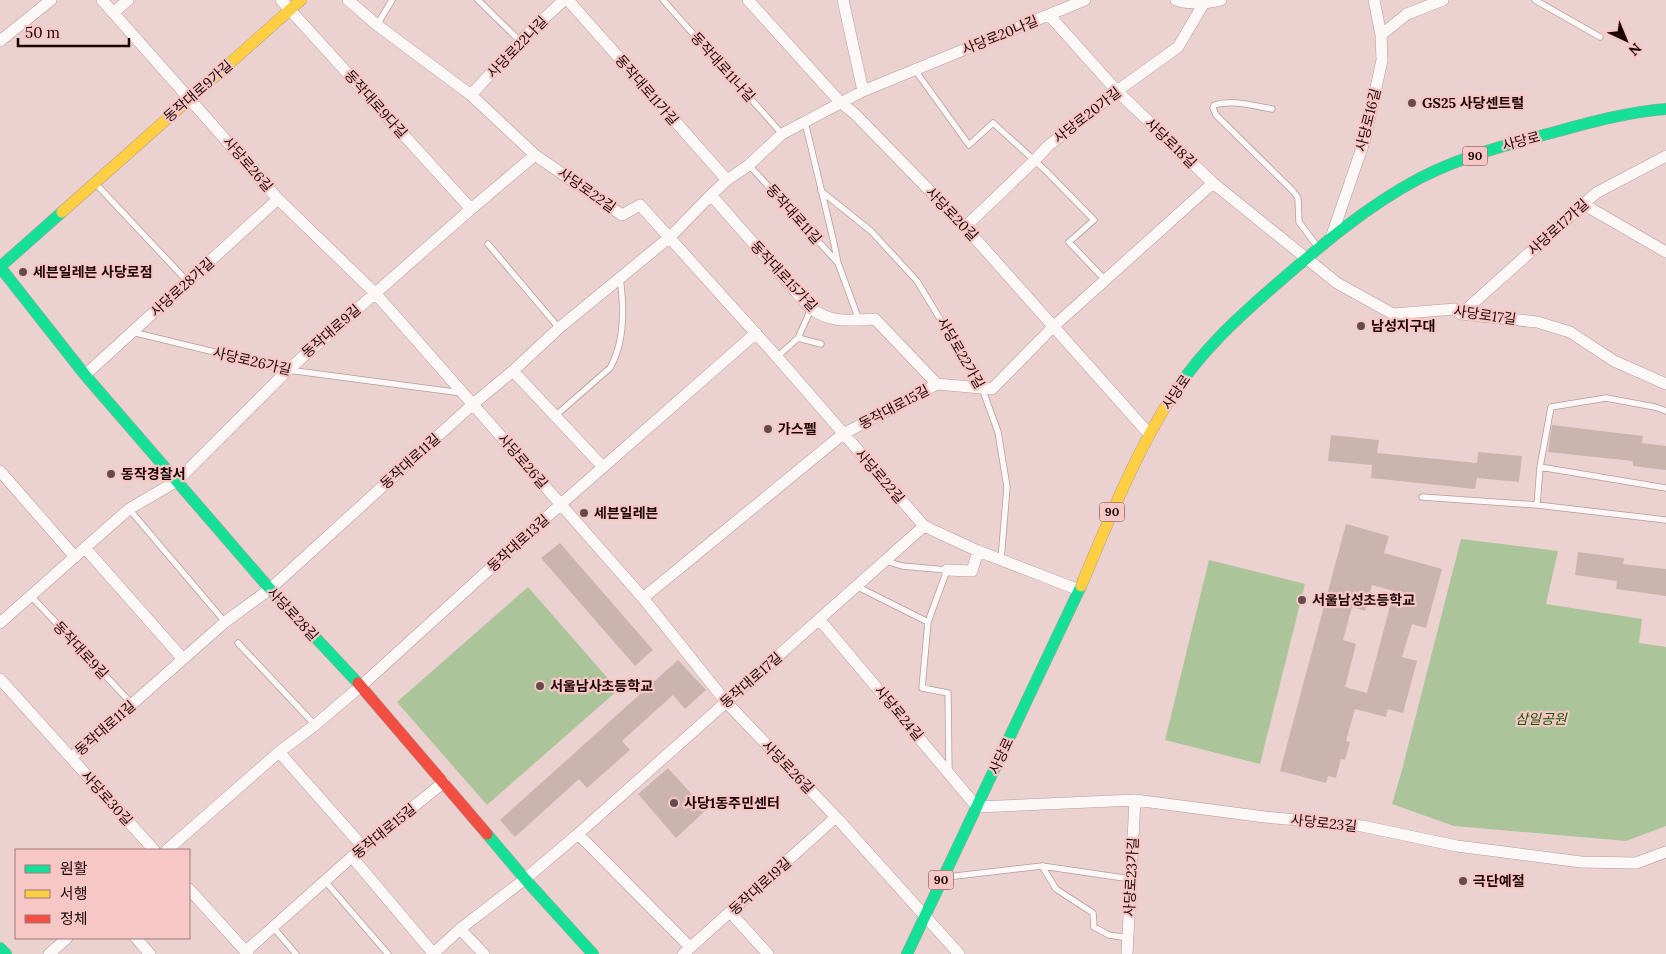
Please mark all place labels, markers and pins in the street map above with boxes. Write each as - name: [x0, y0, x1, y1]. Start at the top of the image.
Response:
- place label: GS25 사당센트럴: [1422, 94, 1524, 112]
- marker: GS25 사당센트럴: [1406, 97, 1418, 109]
- place label: 세븐일레븐 사당로점: [33, 263, 153, 281]
- marker: 세븐일레븐 사당로점: [17, 266, 29, 278]
- place label: 남성지구대: [1371, 317, 1435, 335]
- marker: 남성지구대: [1355, 320, 1367, 332]
- place label: 가스펠: [778, 420, 817, 438]
- marker: 가스펠: [762, 423, 774, 435]
- place label: 동작경찰서: [121, 465, 185, 483]
- marker: 동작경찰서: [105, 468, 117, 480]
- place label: 세븐일레븐: [594, 504, 659, 522]
- marker: 세븐일레븐: [578, 507, 590, 519]
- place label: 서울남성초등학교: [1312, 591, 1415, 609]
- marker: 서울남성초등학교: [1296, 594, 1308, 606]
- place label: 서울남사초등학교: [550, 677, 653, 695]
- marker: 서울남사초등학교: [534, 680, 546, 692]
- place label: 사당1동주민센터: [684, 794, 780, 812]
- marker: 사당1동주민센터: [668, 797, 680, 809]
- place label: 극단예절: [1473, 872, 1525, 890]
- marker: 극단예절: [1457, 875, 1469, 887]

